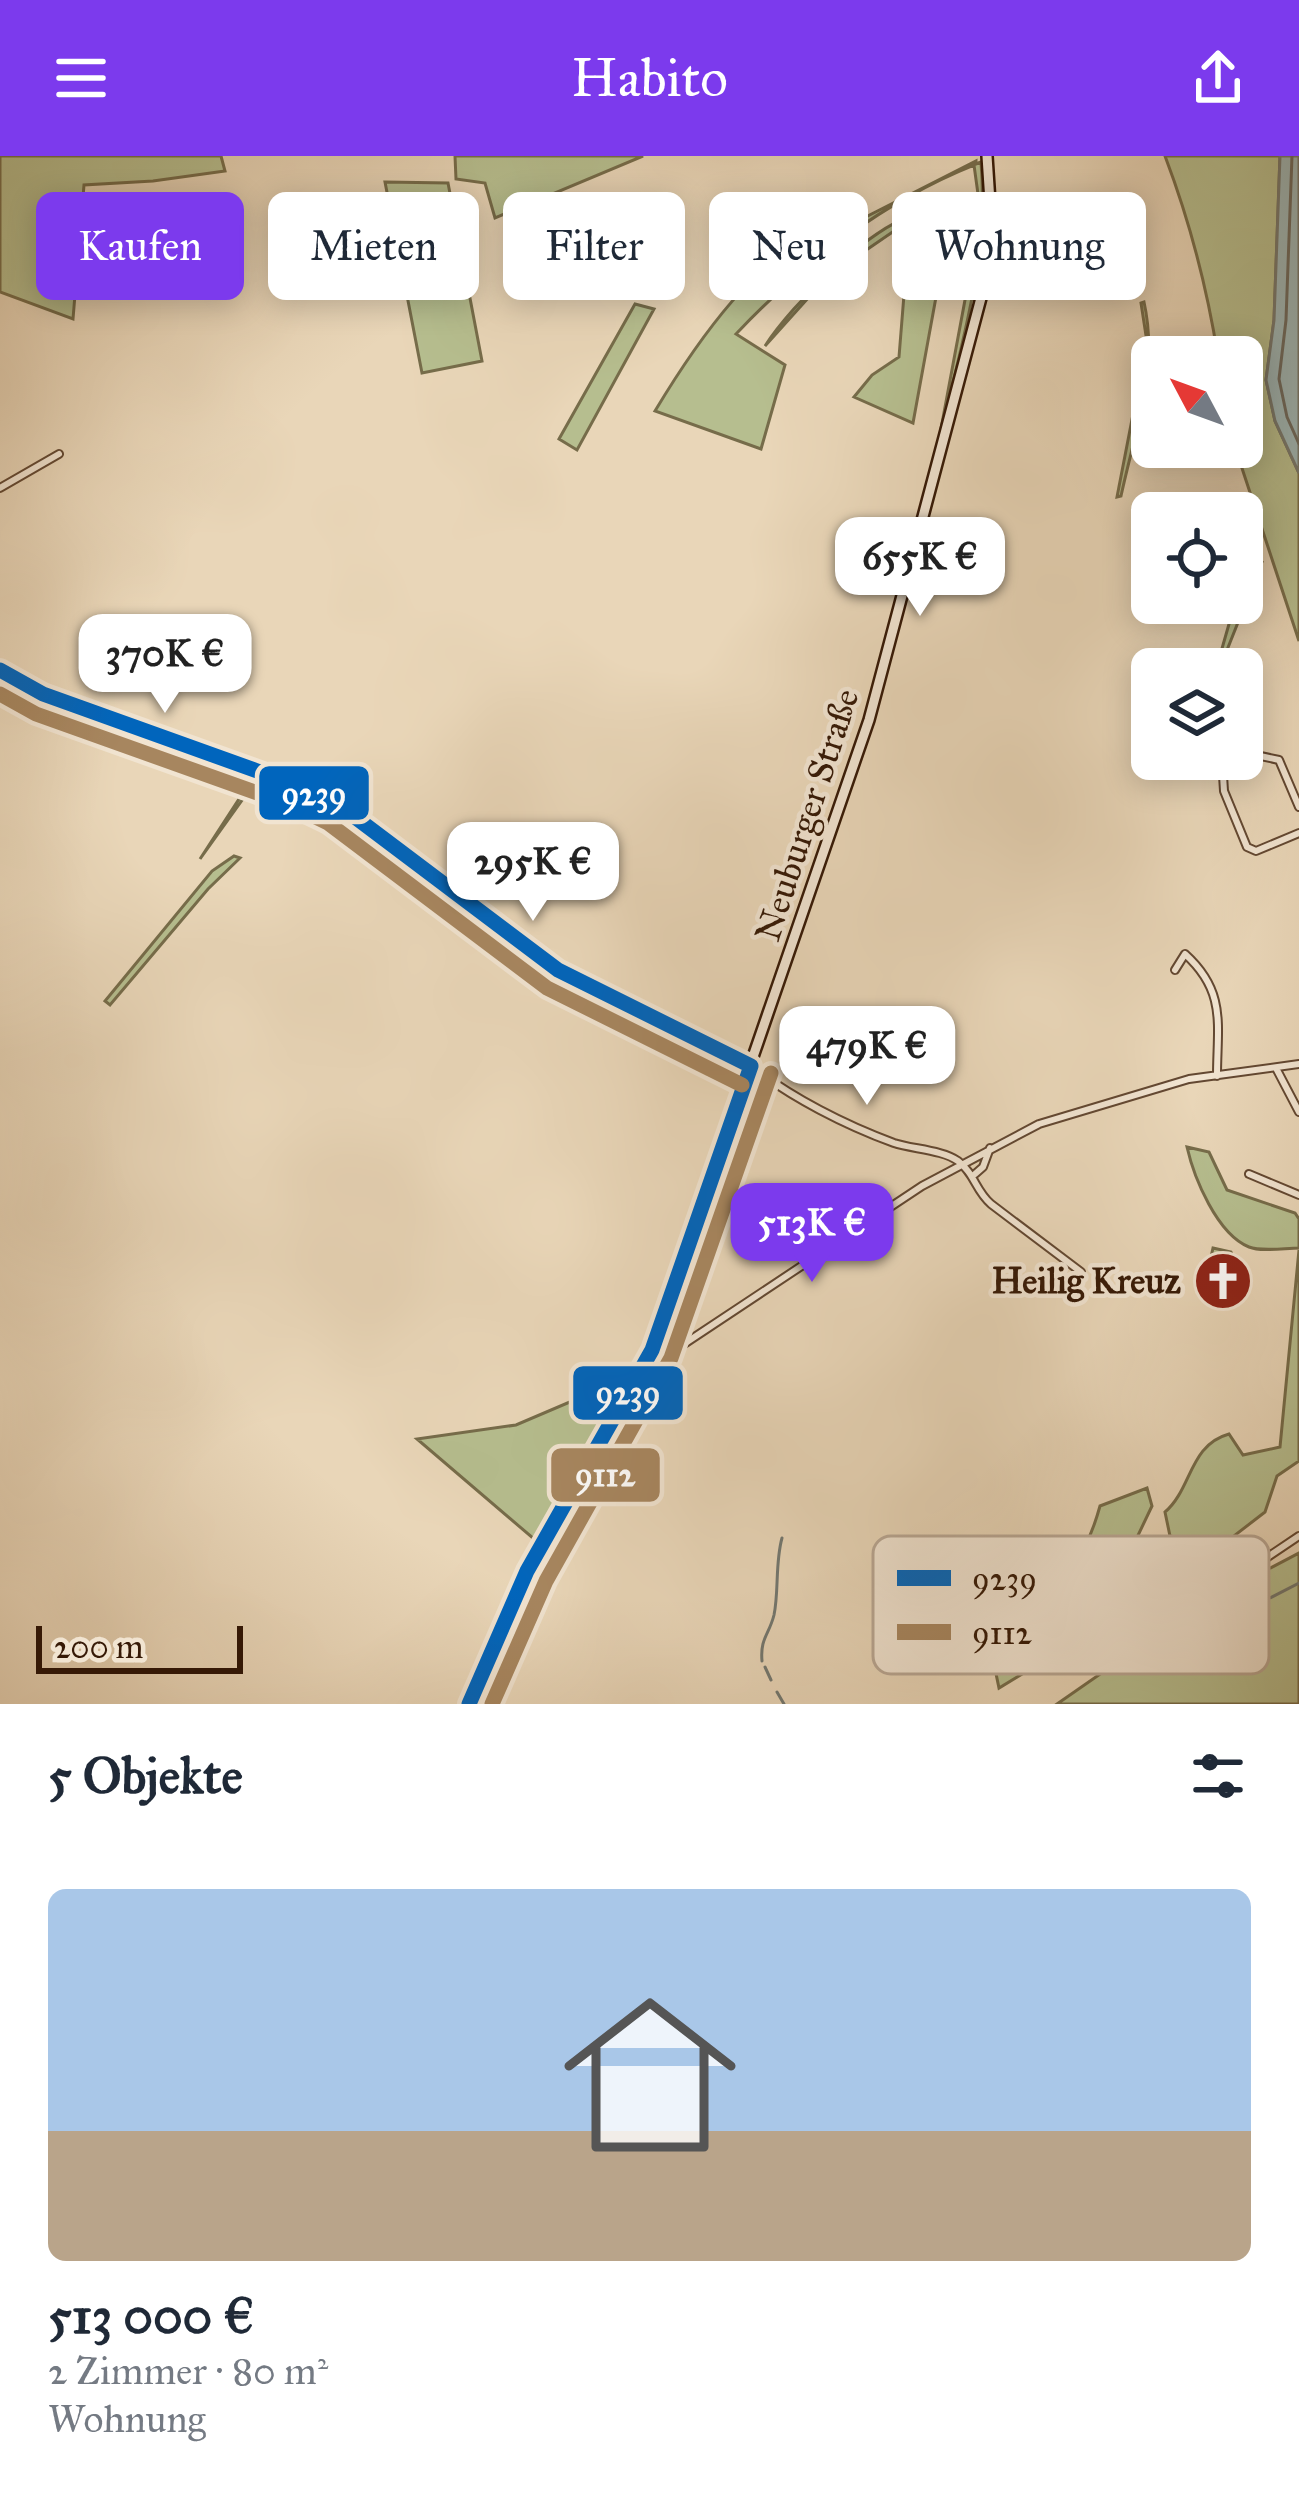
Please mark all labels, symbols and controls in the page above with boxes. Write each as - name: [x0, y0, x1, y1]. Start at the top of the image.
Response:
- icon: menu: [48, 45, 114, 111]
- text: Habito: [571, 45, 728, 111]
- icon: share: [1185, 45, 1251, 111]
- chip: Kaufen: [36, 192, 244, 300]
- chip: Mieten: [268, 192, 479, 300]
- chip: Filter: [503, 192, 685, 300]
- chip: Neu: [709, 192, 868, 300]
- chip: Wohnung: [892, 192, 1146, 300]
- north arrow: [1131, 336, 1263, 468]
- map controls: [1131, 336, 1263, 780]
- button: locate: [1131, 492, 1263, 624]
- pin: 655K €: [822, 517, 1018, 619]
- text: 655K €: [862, 532, 978, 580]
- pin: 370K €: [67, 614, 263, 716]
- text: 370K €: [106, 629, 224, 677]
- button: layers: [1131, 648, 1263, 780]
- street label: Neuburger Straße: [745, 683, 869, 947]
- line badge: 9239: [257, 764, 371, 822]
- text: 9239: [282, 774, 346, 815]
- pin: 295K €: [435, 822, 631, 924]
- text: 295K €: [474, 837, 592, 885]
- pin: 479K €: [769, 1006, 965, 1108]
- text: 479K €: [806, 1021, 928, 1069]
- pin: 513K €: [714, 1183, 910, 1285]
- text: 513K €: [758, 1198, 866, 1246]
- church icon: Heilig Kreuz: [1192, 1250, 1254, 1312]
- place label: Heilig Kreuz: [992, 1259, 1181, 1303]
- line badge: 9239: [571, 1364, 685, 1422]
- text: 9239: [596, 1373, 660, 1414]
- line badge: 9112: [549, 1446, 662, 1504]
- text: 9112: [575, 1455, 636, 1496]
- legend: [873, 1536, 1269, 1674]
- text: 9239: [972, 1559, 1037, 1600]
- text: 9112: [972, 1613, 1033, 1654]
- scale bar: [36, 1620, 243, 1673]
- text: 200 m: [54, 1627, 144, 1667]
- icon: filters: [1185, 1743, 1251, 1809]
- text: 5 Objekte: [48, 1745, 243, 1807]
- icon: home: [542, 1967, 758, 2183]
- text: 513 000 €: [48, 2285, 254, 2347]
- text: 2 Zimmer · 80 m²: [48, 2347, 328, 2395]
- text: Wohnung: [48, 2395, 206, 2443]

